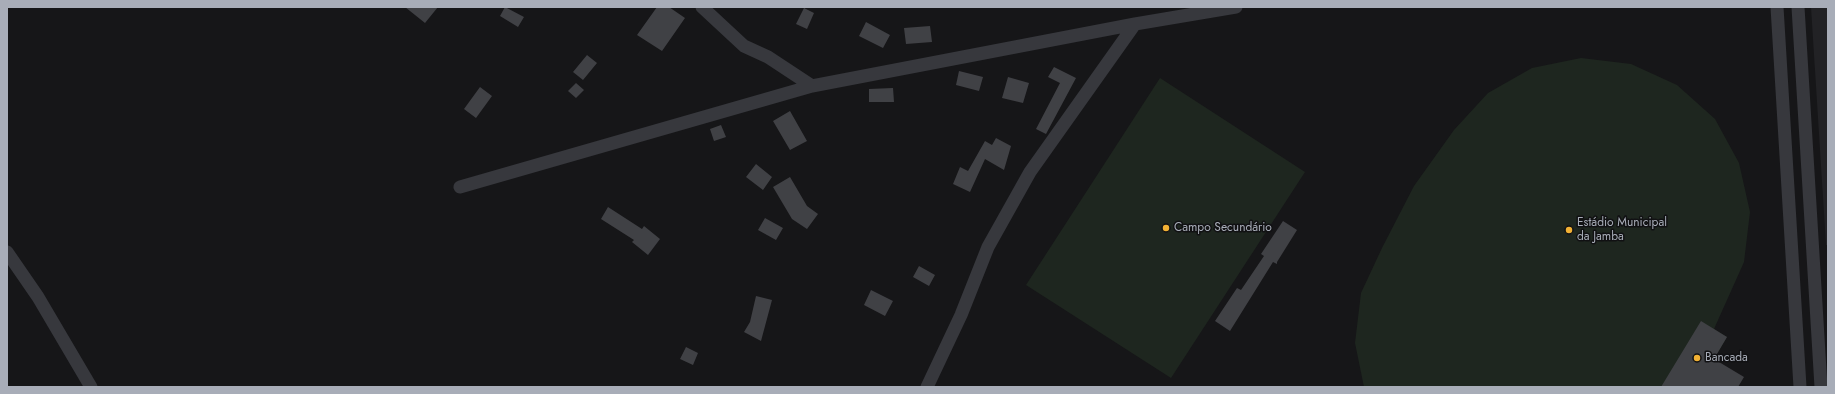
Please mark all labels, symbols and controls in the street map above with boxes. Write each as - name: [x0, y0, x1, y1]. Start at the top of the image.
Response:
- place label: Estádio Municipal da Jamba: [1577, 216, 1667, 244]
- place label: Campo Secundário: [1174, 221, 1272, 235]
- marker: Campo Secundário: [1161, 223, 1171, 233]
- marker: Estádio Municipal da Jamba: [1564, 225, 1574, 235]
- place label: Bancada: [1705, 351, 1748, 365]
- marker: Bancada: [1692, 353, 1702, 363]

